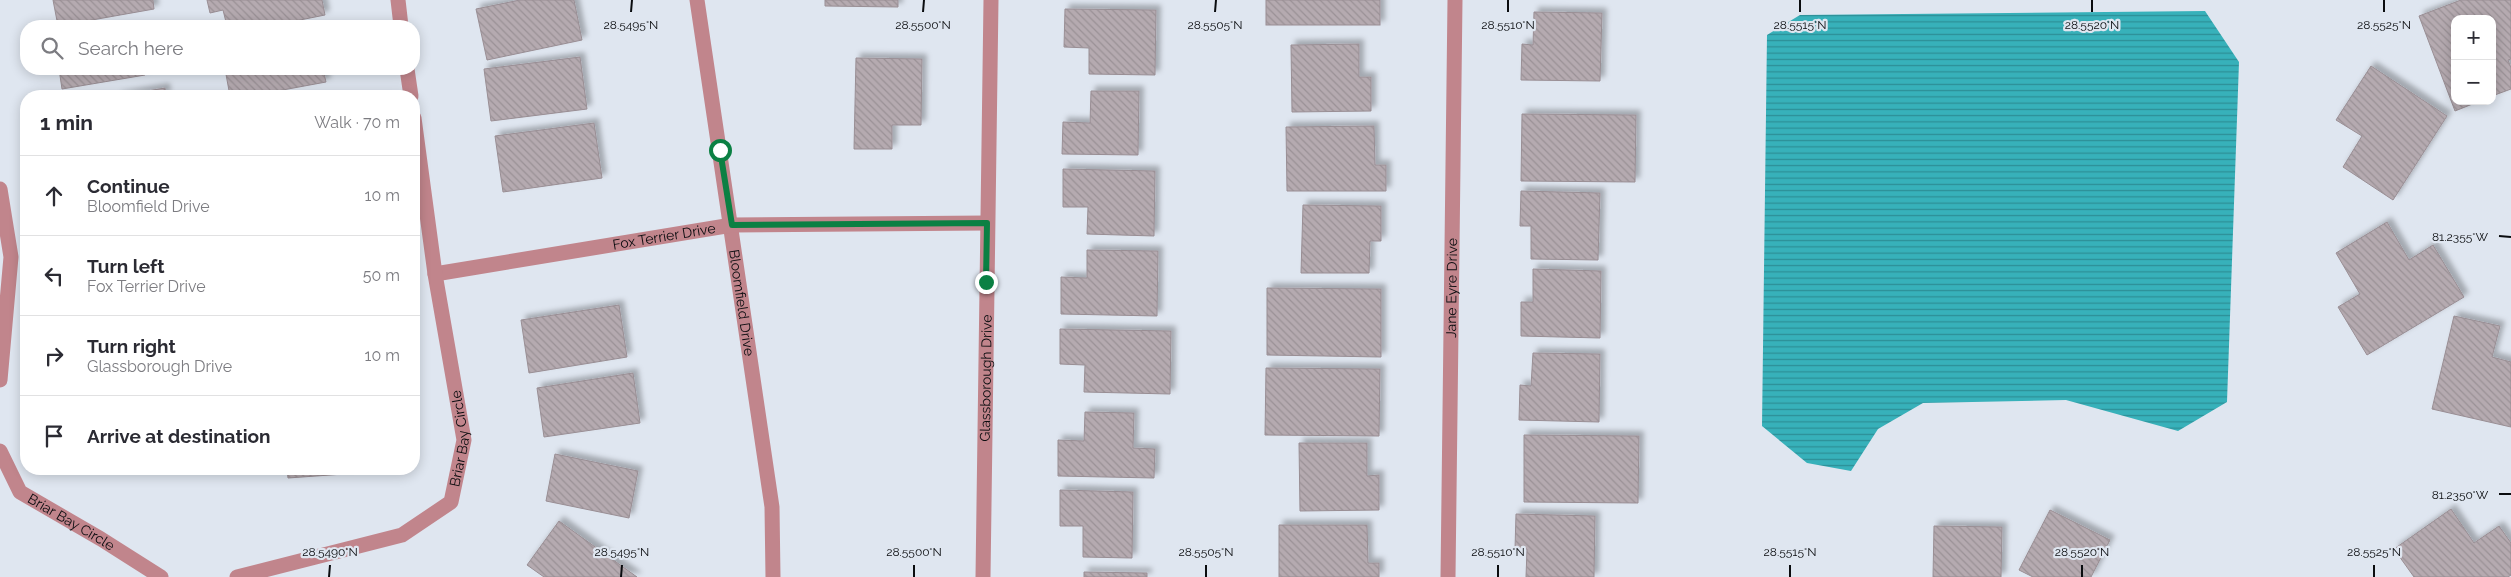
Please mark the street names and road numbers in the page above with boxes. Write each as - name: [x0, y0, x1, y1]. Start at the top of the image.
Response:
- street label: Fox Terrier Drive: [611, 220, 717, 253]
- street label: Jane Eyre Drive: [1443, 238, 1460, 338]
- street label: Bloomfield Drive: [726, 248, 758, 357]
- street label: Glassborough Drive: [977, 314, 995, 442]
- street label: Briar Bay Circle: [446, 389, 472, 488]
- street label: Briar Bay Circle: [25, 490, 118, 554]

